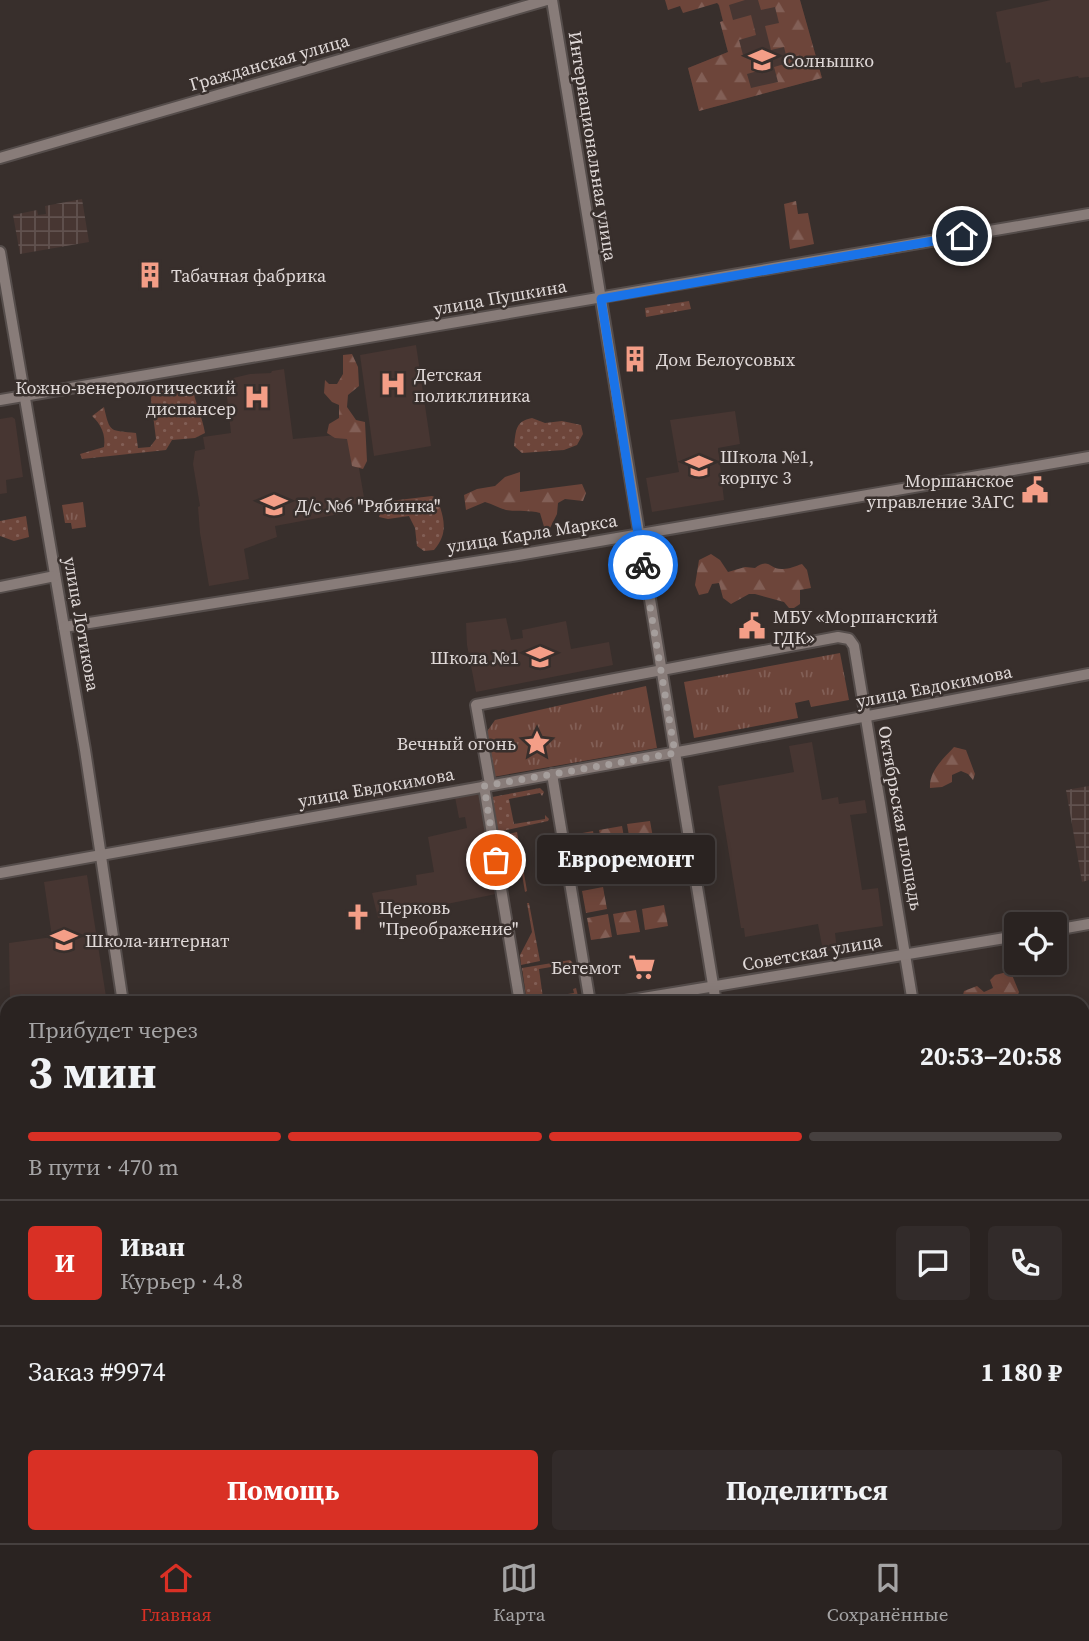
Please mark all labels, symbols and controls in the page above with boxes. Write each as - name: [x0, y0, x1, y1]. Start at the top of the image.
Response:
- street label: Гражданская улица: [186, 27, 353, 97]
- street label: Интернациональная улица: [562, 29, 624, 264]
- school or university icon: Солнышко: [747, 45, 777, 75]
- place label: Солнышко: [783, 48, 874, 73]
- pin: [932, 206, 992, 266]
- icon: home: [943, 217, 981, 255]
- building icon: Табачная фабрика: [135, 260, 165, 290]
- place label: Табачная фабрика: [171, 263, 327, 288]
- street label: улица Пушкина: [431, 273, 569, 321]
- building icon: Дом Белоусовых: [620, 344, 650, 374]
- place label: Дом Белоусовых: [656, 347, 796, 372]
- place label: Детская поликлиника: [414, 362, 531, 408]
- hospital icon: Детская поликлиника: [378, 369, 408, 399]
- place label: Кожно-венерологический диспансер: [15, 375, 236, 421]
- hospital icon: Кожно-венерологический диспансер: [242, 382, 272, 412]
- place label: Школа №1, корпус 3: [720, 444, 814, 490]
- school or university icon: Школа №1, корпус 3: [684, 451, 714, 481]
- place label: Моршанское управление ЗАГС: [867, 468, 1014, 514]
- public building icon: Моршанское управление ЗАГС: [1020, 475, 1050, 505]
- school or university icon: Д/с №6 "Рябинка": [259, 490, 289, 520]
- place label: Д/с №6 "Рябинка": [295, 493, 440, 518]
- street label: улица Карла Маркса: [445, 507, 620, 559]
- courier: [608, 530, 678, 600]
- icon: bike: [624, 546, 662, 584]
- street label: улица Лотикова: [58, 555, 106, 694]
- place label: МБУ «Моршанский ГДК»: [773, 604, 938, 650]
- public building icon: МБУ «Моршанский ГДК»: [737, 611, 767, 641]
- school or university icon: Школа №1: [525, 642, 555, 672]
- place label: Школа №1: [430, 645, 519, 670]
- street label: улица Евдокимова: [854, 658, 1015, 713]
- street label: Октябрьская площадь: [872, 724, 930, 912]
- place icon: Вечный огонь: [522, 728, 552, 758]
- place label: Вечный огонь: [397, 731, 516, 756]
- street label: улица Евдокимова: [296, 761, 457, 813]
- pin: [466, 830, 526, 890]
- callout: Евроремонт: [538, 836, 716, 884]
- icon: bag: [477, 841, 515, 879]
- text: Евроремонт: [558, 843, 694, 875]
- place label: Церковь "Преображение": [379, 895, 518, 941]
- church icon: Церковь "Преображение": [343, 902, 373, 932]
- map controls: [1004, 912, 1067, 975]
- button: locate: [1004, 912, 1067, 975]
- school or university icon: Школа-интернат: [49, 925, 79, 955]
- street label: Советская улица: [740, 927, 885, 977]
- place label: Школа-интернат: [85, 928, 230, 953]
- supermarket icon: Бегемот: [627, 952, 657, 982]
- place label: Бегемот: [551, 955, 621, 980]
- text: Прибудет через: [28, 1014, 198, 1046]
- text: 20:53–20:58: [920, 1038, 1062, 1074]
- text: 3 мин: [28, 1040, 157, 1103]
- text: В пути · 470 m: [28, 1151, 179, 1183]
- button: chat: [896, 1226, 970, 1300]
- button: phone: [988, 1226, 1062, 1300]
- text: Иван: [120, 1229, 185, 1265]
- text: И: [55, 1245, 75, 1281]
- text: Курьер · 4.8: [120, 1265, 243, 1297]
- text: Заказ #9974: [28, 1354, 166, 1390]
- text: 1 180 ₽: [980, 1354, 1062, 1390]
- button: Помощь: [28, 1450, 538, 1530]
- button: Поделиться: [552, 1450, 1062, 1530]
- tab: Главная: [141, 1559, 212, 1627]
- tab: Карта: [493, 1559, 545, 1627]
- tab: Сохранённые: [827, 1559, 948, 1627]

